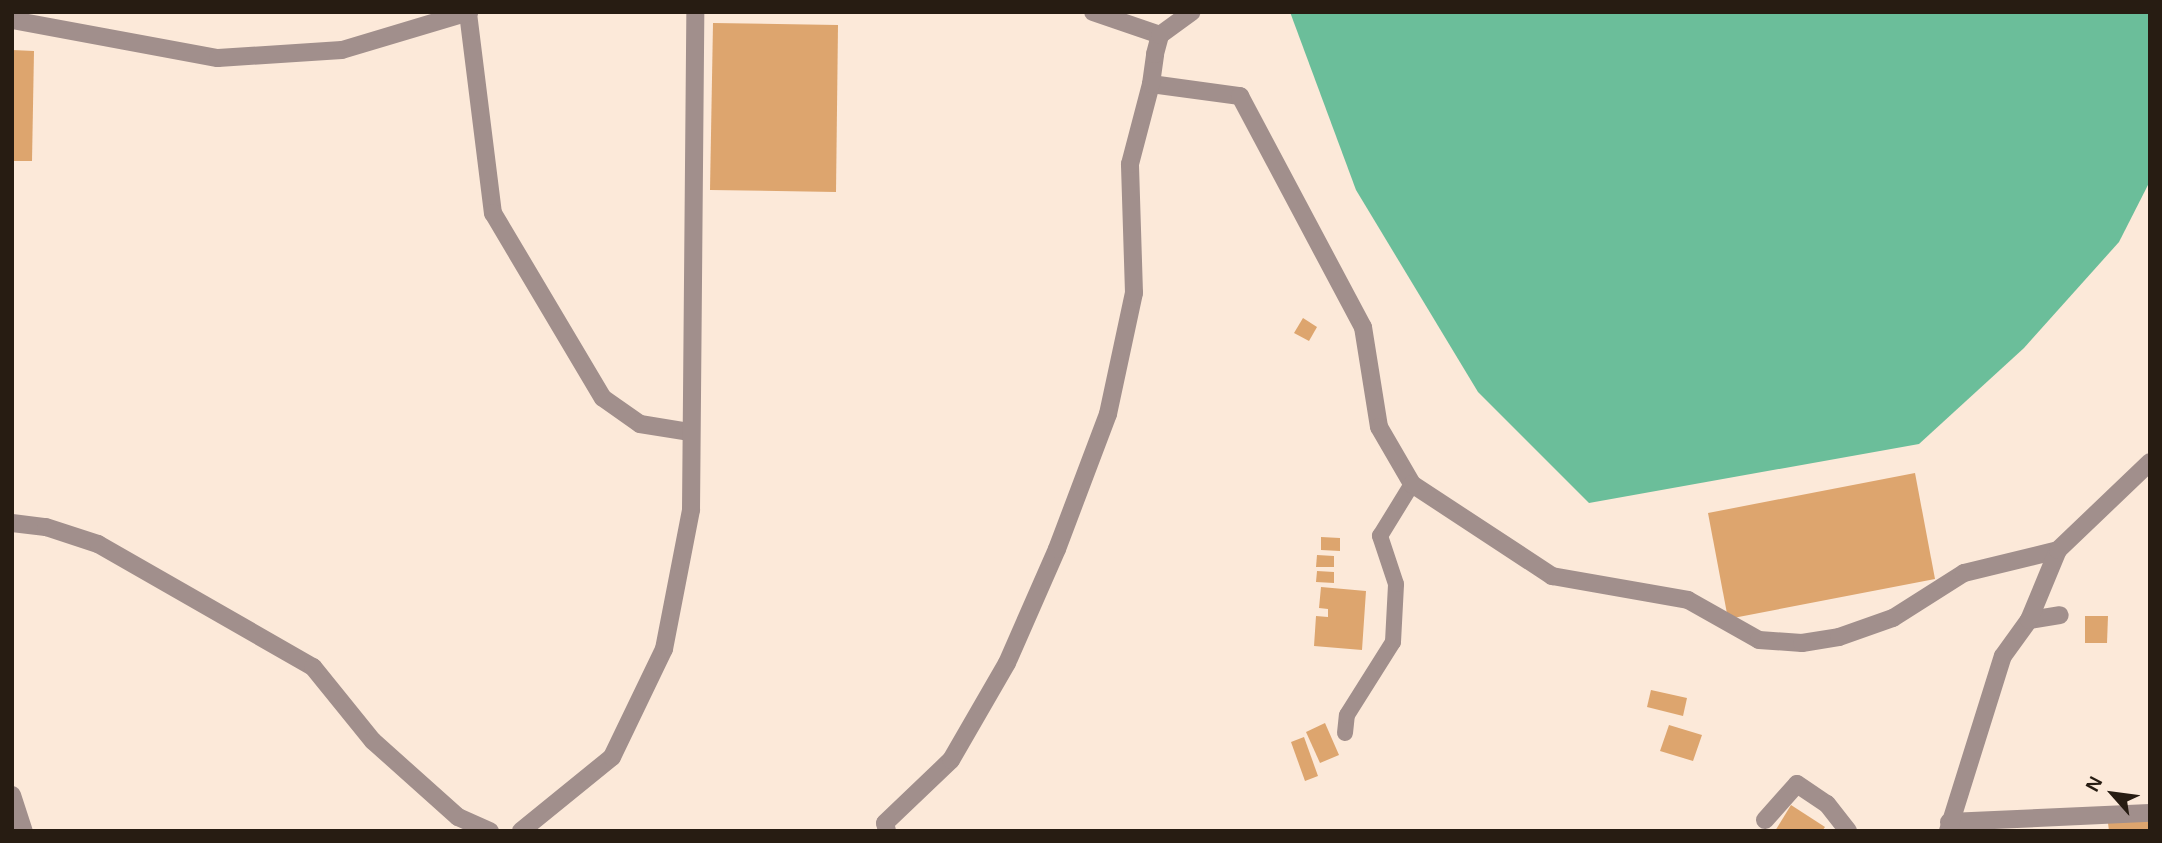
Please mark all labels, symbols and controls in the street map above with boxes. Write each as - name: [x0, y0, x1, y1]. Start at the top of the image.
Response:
- north arrow: [2078, 759, 2148, 829]
- text: N: [2082, 773, 2107, 795]

